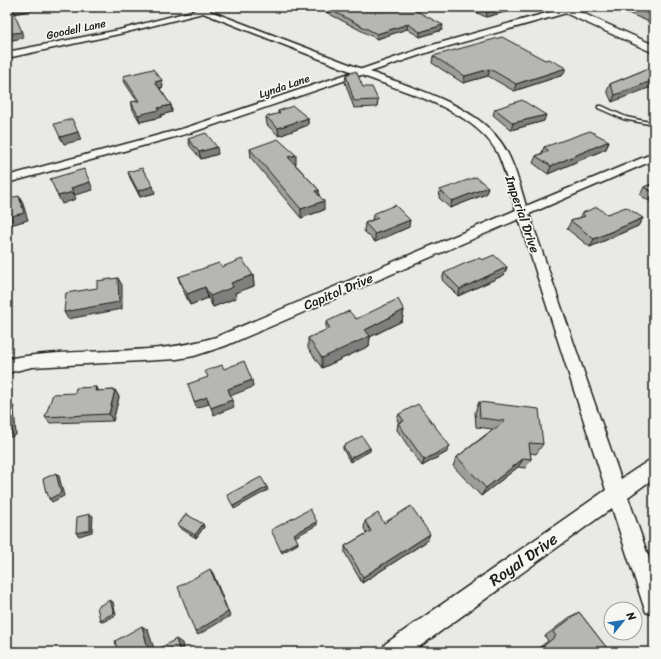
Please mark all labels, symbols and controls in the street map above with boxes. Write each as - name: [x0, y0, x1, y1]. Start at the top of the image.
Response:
- street label: Goodell Lane: [45, 14, 108, 45]
- street label: Lynda Lane: [256, 69, 313, 104]
- street label: Imperial Drive: [498, 171, 547, 256]
- street label: Capitol Drive: [300, 266, 377, 316]
- street label: Royal Drive: [483, 525, 564, 594]
- north arrow: [603, 601, 643, 641]
- text: N: [621, 607, 642, 625]

